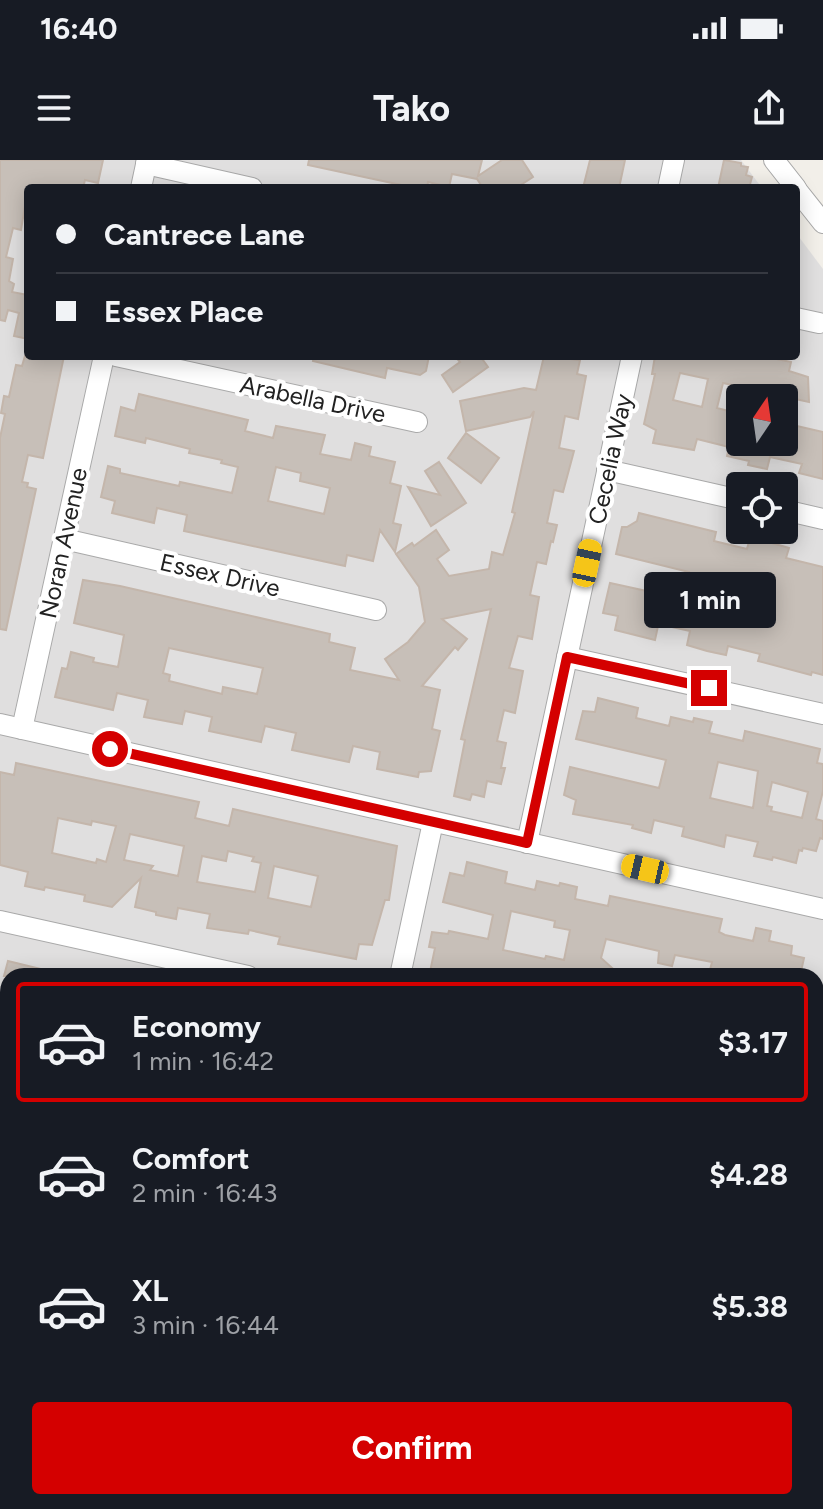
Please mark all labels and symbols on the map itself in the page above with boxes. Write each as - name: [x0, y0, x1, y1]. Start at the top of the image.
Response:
- street label: Arabella Drive: [238, 369, 388, 429]
- north arrow: [726, 384, 798, 456]
- street label: Cecelia Way: [582, 391, 638, 527]
- street label: Noran Avenue: [33, 465, 93, 621]
- car: [570, 537, 604, 589]
- street label: Essex Drive: [157, 547, 283, 603]
- callout: 1 min: [643, 572, 775, 628]
- route end: [691, 670, 727, 706]
- route start: [92, 731, 128, 767]
- car: [619, 852, 671, 886]

